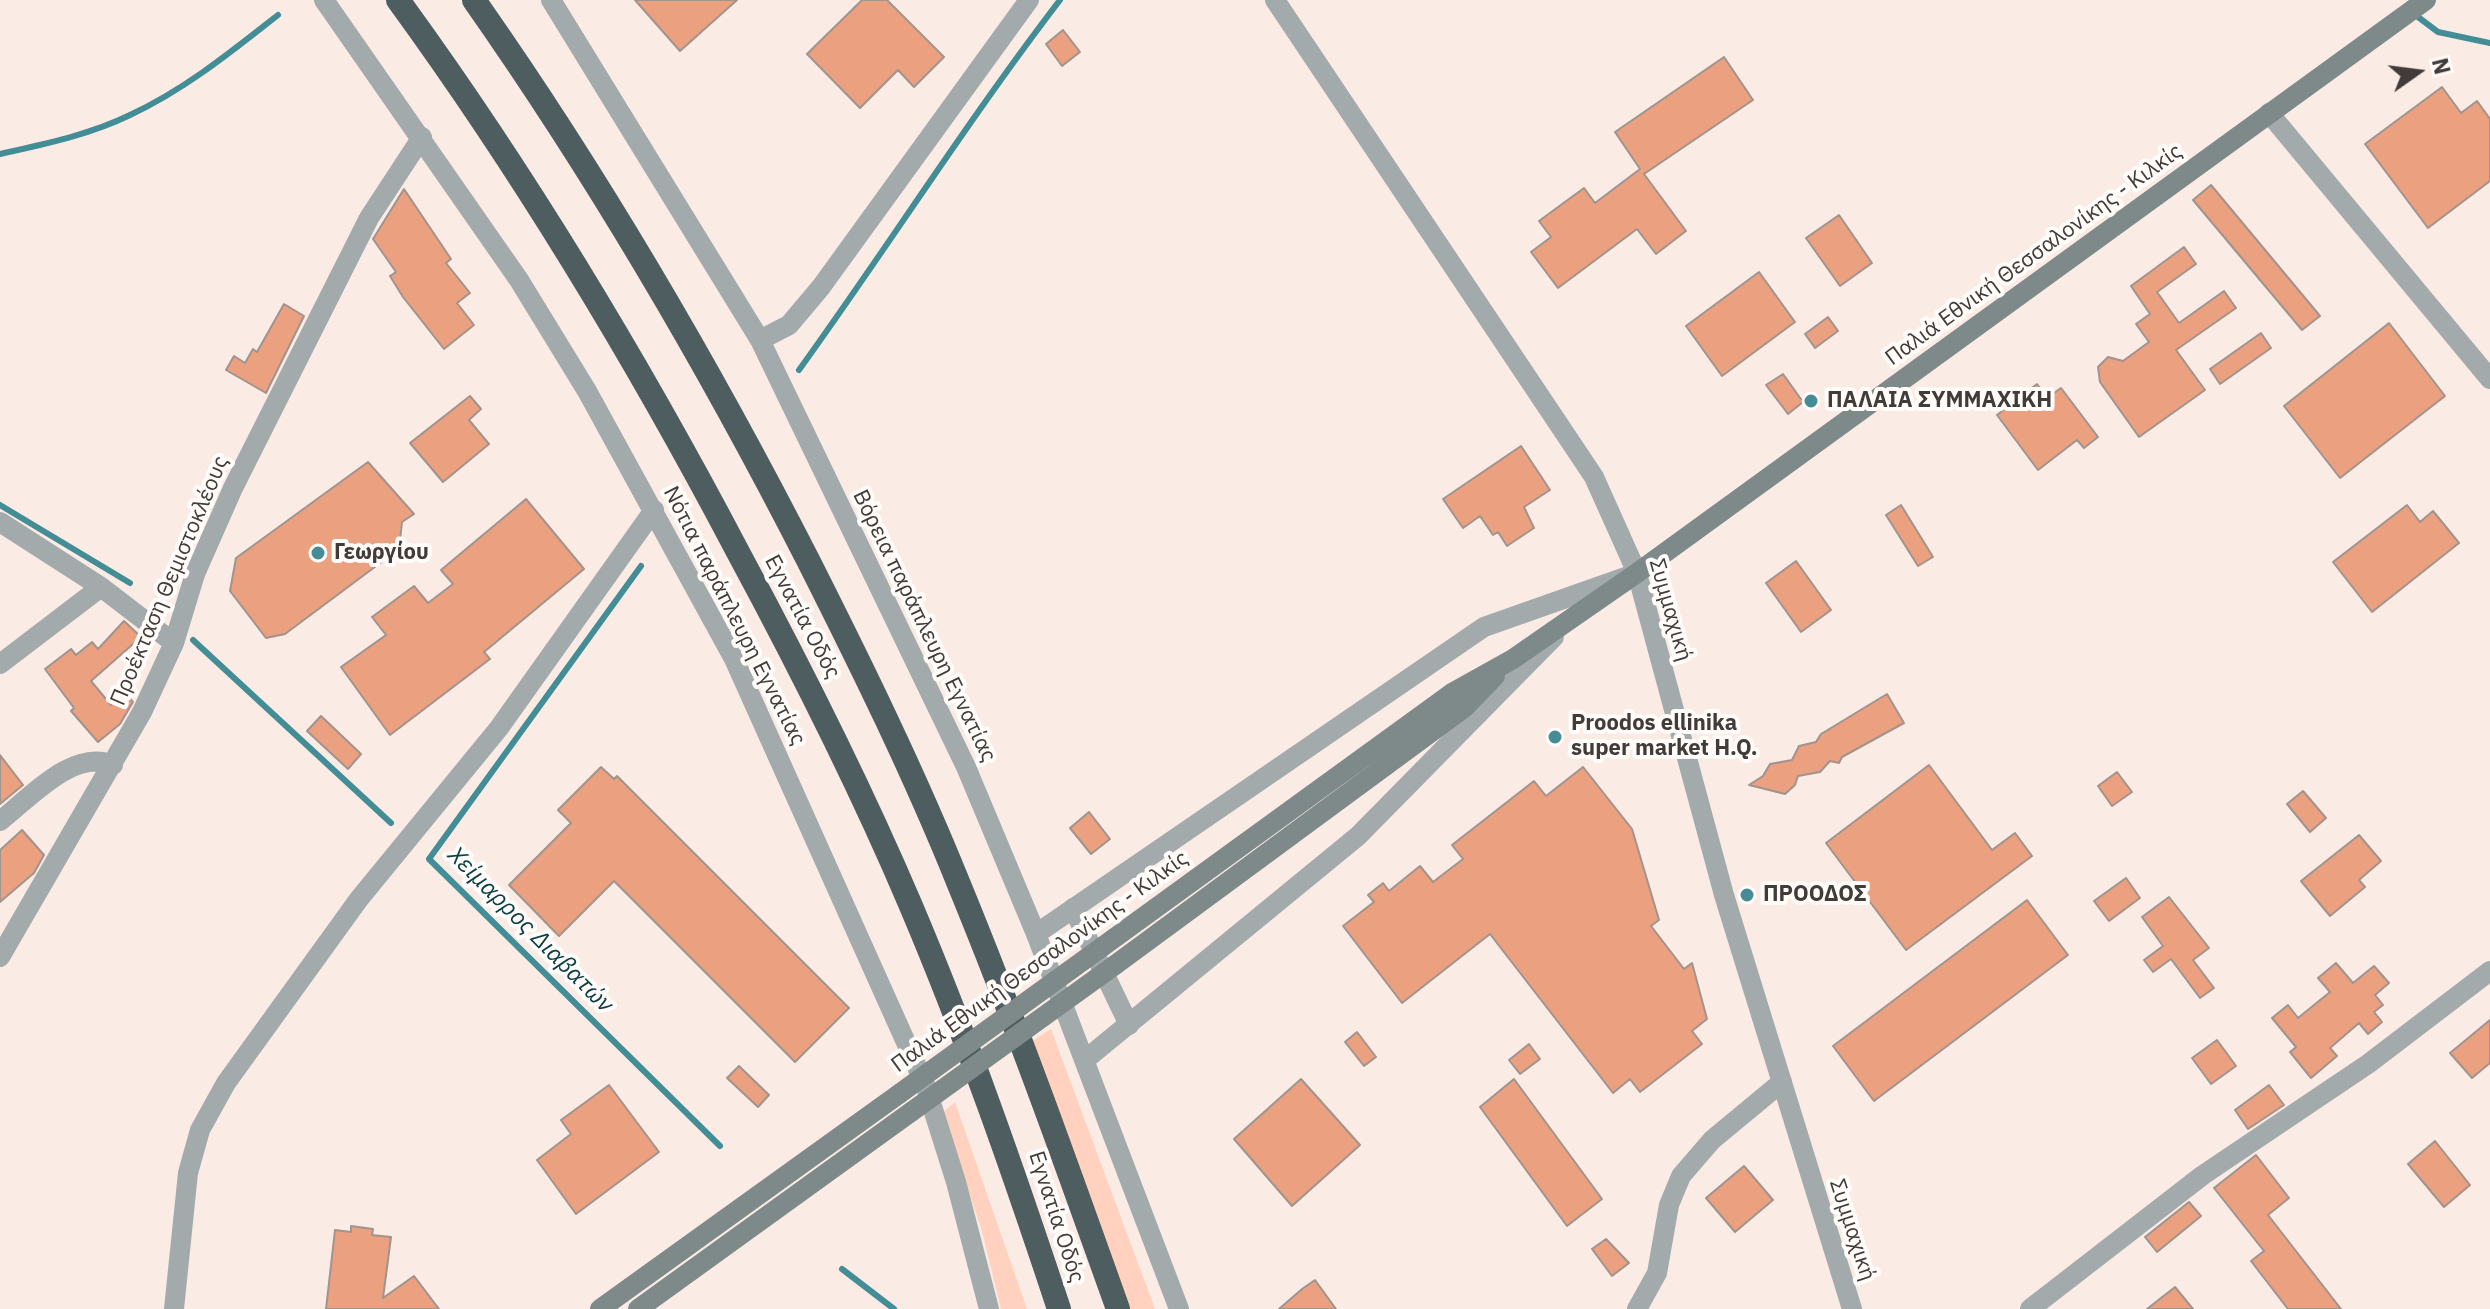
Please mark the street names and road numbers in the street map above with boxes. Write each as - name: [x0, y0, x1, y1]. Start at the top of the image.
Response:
- street label: Παλιά Εθνική Θεσσαλονίκης - Κιλκίς: [1880, 138, 2188, 372]
- street label: Προέκταση Θεμιστοκλέους: [105, 452, 235, 710]
- street label: Νότια παράπλευρη Εγνατίας: [657, 482, 811, 750]
- street label: Βόρεια παράπλευρη Εγνατίας: [847, 486, 1001, 766]
- street label: Εγνατία Οδός: [758, 551, 846, 683]
- street label: Συμμαχική: [1643, 556, 1697, 664]
- street label: Παλιά Εθνική Θεσσαλονίκης - Κιλκίς: [886, 845, 1194, 1079]
- street label: Εγνατία Οδός: [1022, 1148, 1090, 1286]
- street label: Συμμαχική: [1823, 1176, 1881, 1284]

